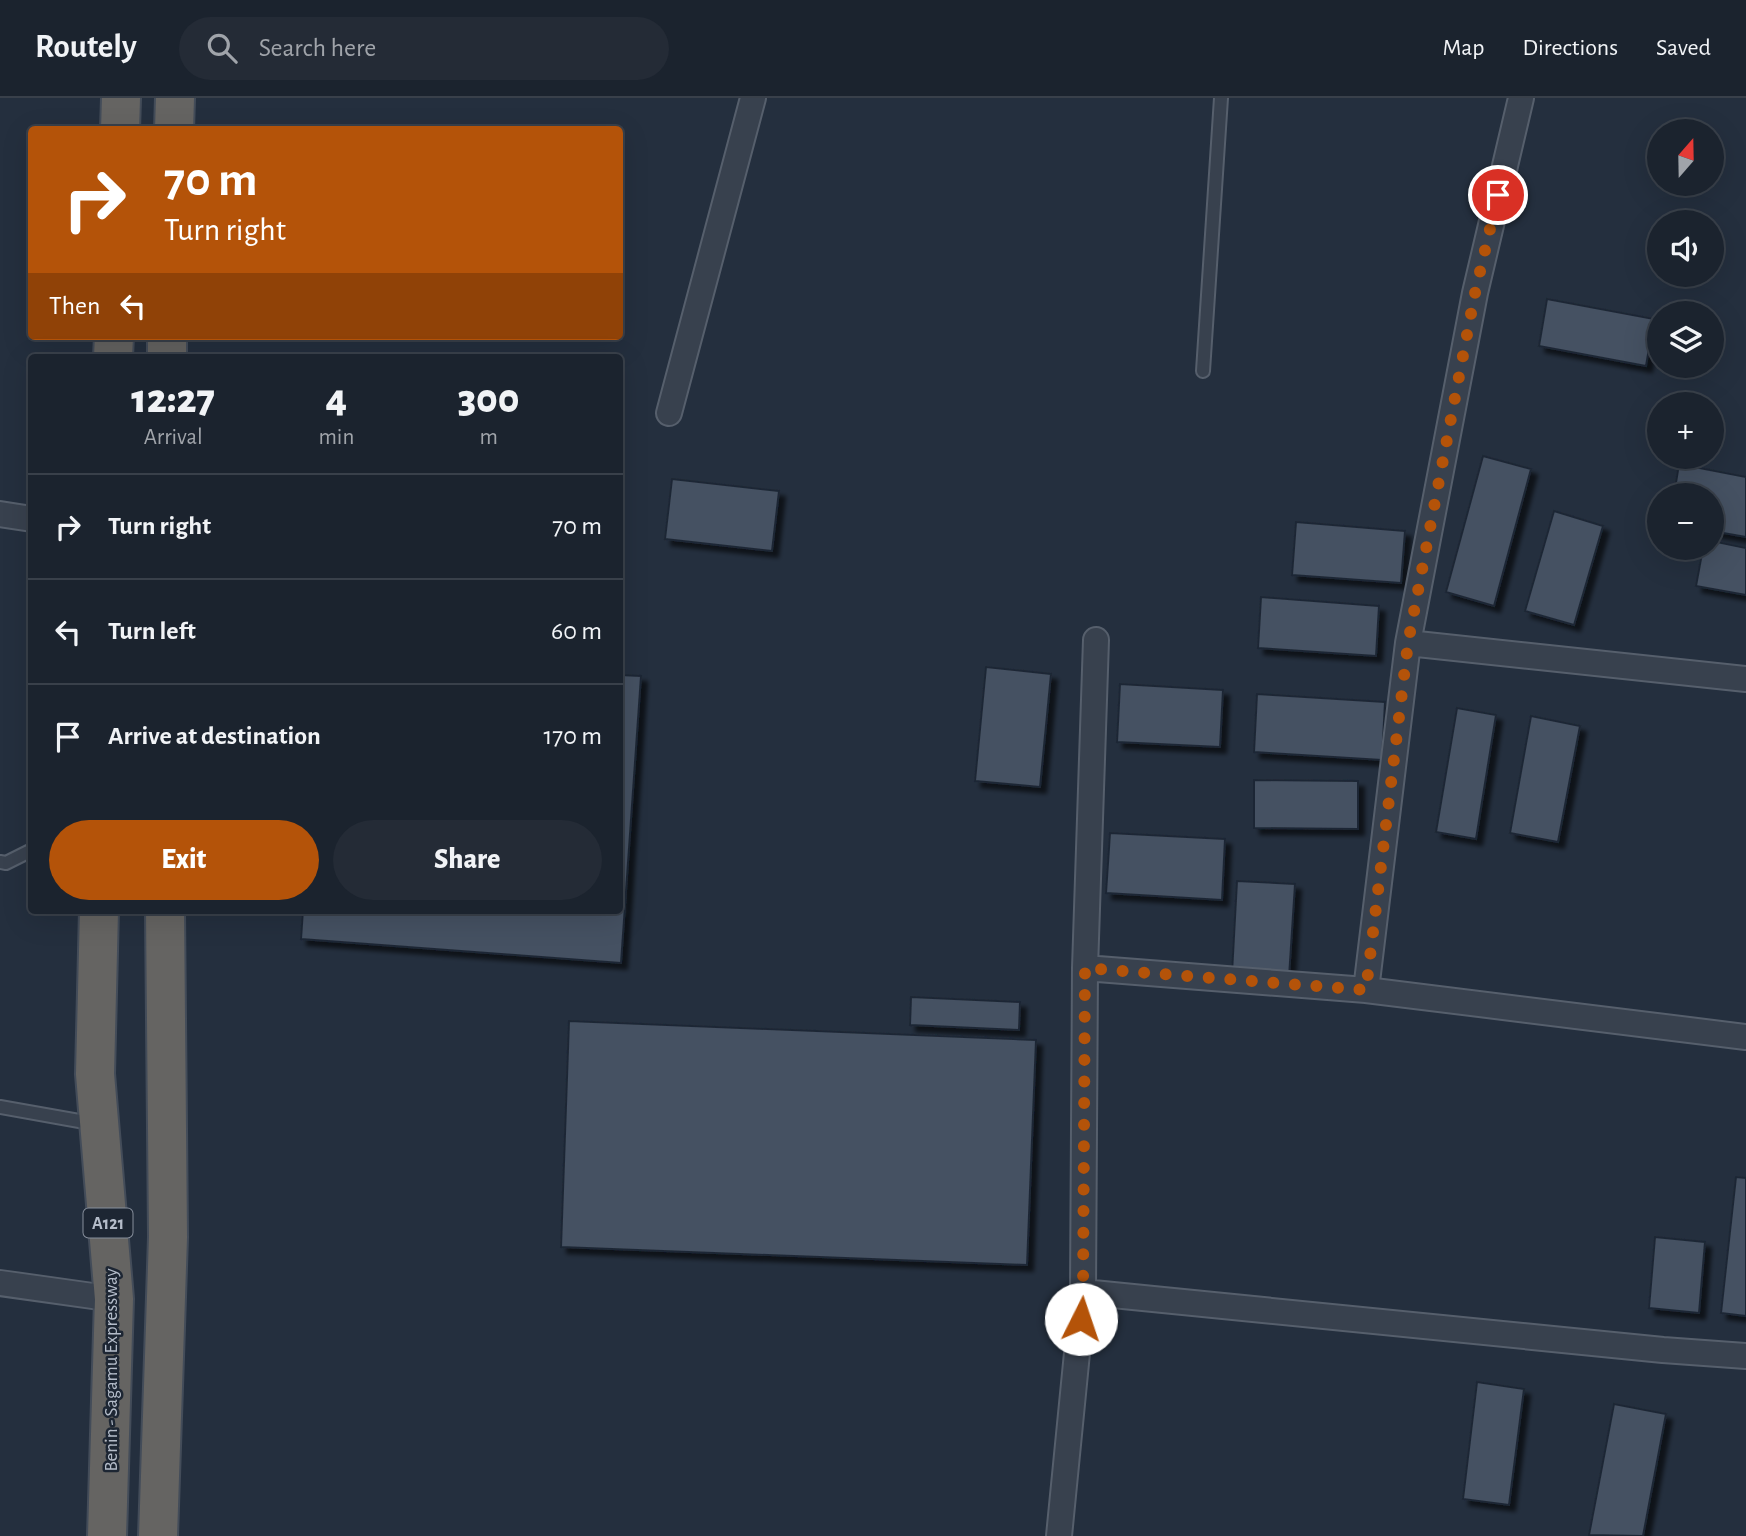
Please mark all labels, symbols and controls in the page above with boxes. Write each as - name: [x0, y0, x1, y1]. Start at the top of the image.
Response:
- search box: [179, 17, 669, 80]
- icon: search: [203, 29, 241, 67]
- text: Routely: [35, 31, 137, 64]
- text: Search here: [259, 35, 376, 61]
- text: Map: [1442, 36, 1484, 60]
- text: Directions: [1522, 36, 1618, 60]
- text: Saved: [1656, 36, 1711, 60]
- north arrow: [1647, 119, 1724, 196]
- map controls: [1647, 119, 1724, 560]
- icon: right: [49, 154, 140, 245]
- text: 70 m: [164, 156, 258, 205]
- pin: [1468, 165, 1528, 225]
- icon: arrive: [1479, 176, 1517, 214]
- button: sound: [1647, 210, 1724, 287]
- text: Turn right: [164, 214, 286, 246]
- icon: left: [114, 287, 152, 325]
- text: Then: [49, 293, 100, 319]
- button: layers: [1647, 301, 1724, 378]
- text: 12:27: [131, 378, 215, 420]
- text: 4: [326, 378, 347, 420]
- text: 300: [458, 378, 520, 420]
- button: +: [1647, 392, 1724, 469]
- text: Arrival: [144, 426, 203, 449]
- text: min: [318, 426, 354, 449]
- text: m: [479, 426, 498, 449]
- button: −: [1647, 483, 1724, 560]
- icon: right: [49, 508, 87, 546]
- text: Turn right: [108, 513, 211, 539]
- text: 70 m: [552, 513, 602, 539]
- icon: left: [49, 613, 87, 651]
- text: Turn left: [108, 618, 196, 644]
- text: 60 m: [551, 618, 602, 644]
- icon: arrive: [49, 718, 87, 756]
- text: Arrive at destination: [108, 723, 321, 749]
- text: 170 m: [543, 723, 602, 749]
- button: Exit: [49, 820, 319, 900]
- button: Share: [333, 820, 602, 900]
- road number: A121: [84, 1208, 132, 1238]
- street label: Benin - Sagamu Expressway: [102, 1268, 121, 1472]
- position arrow: [1044, 1282, 1118, 1356]

